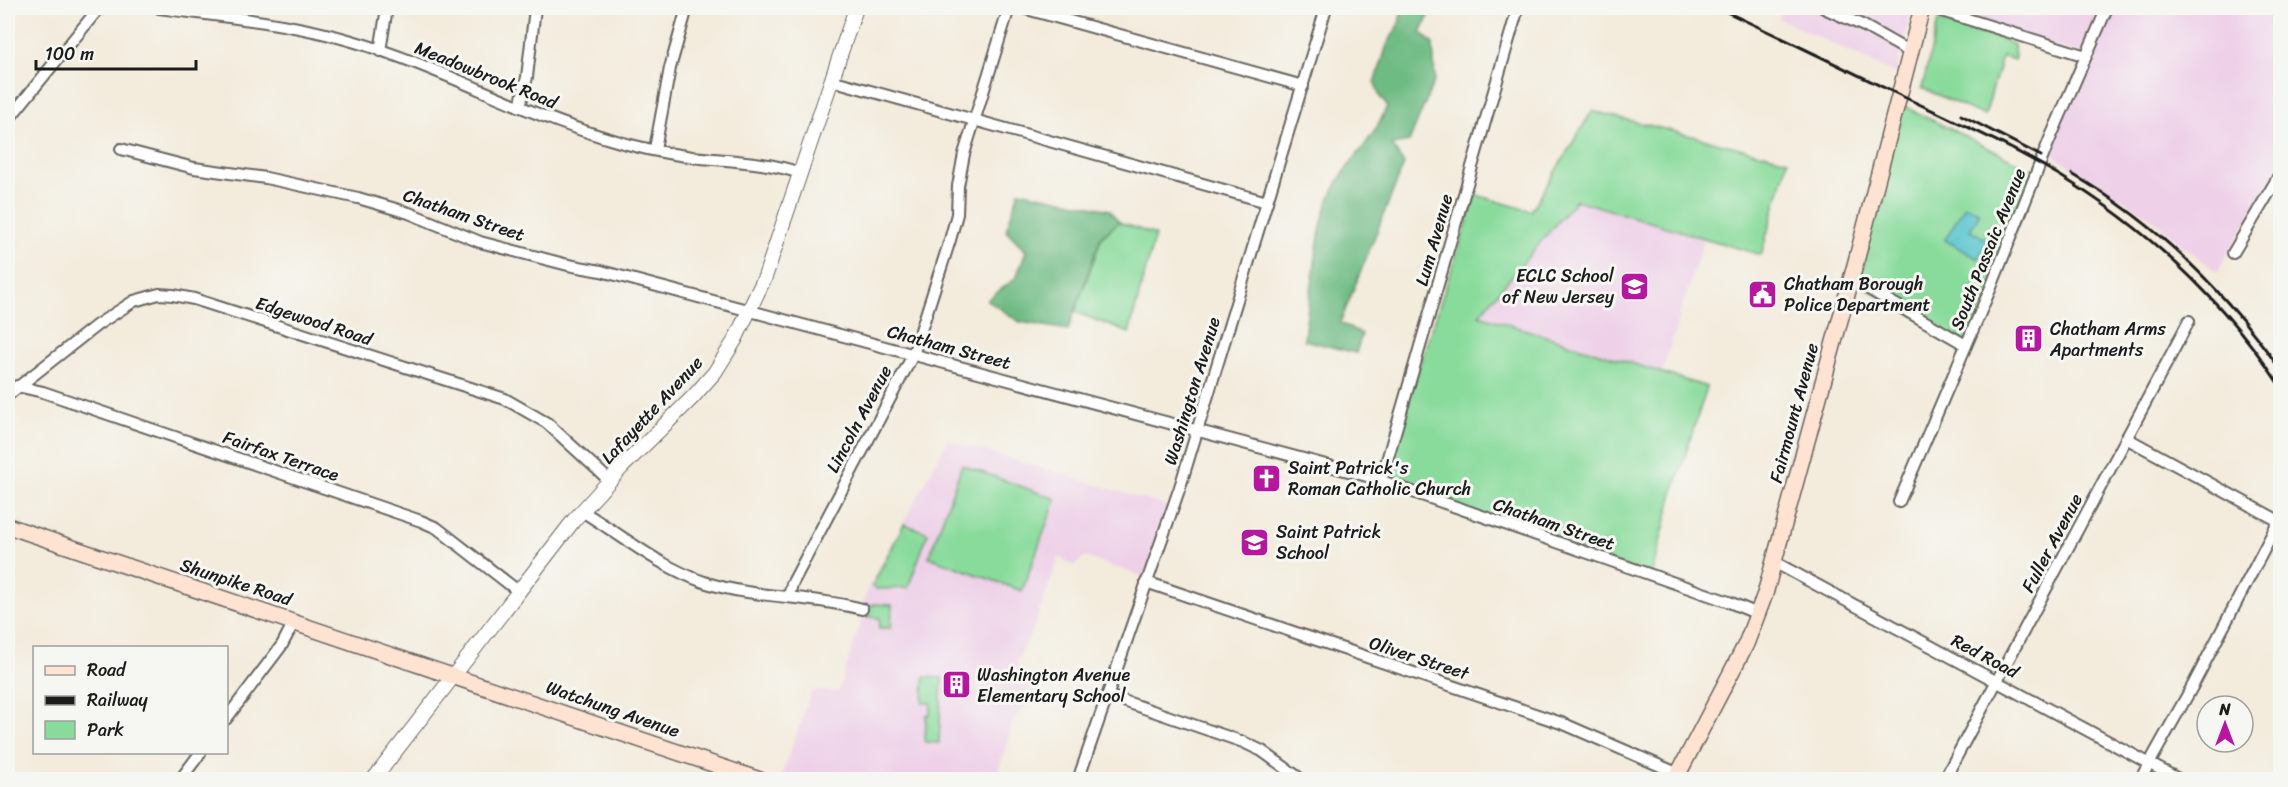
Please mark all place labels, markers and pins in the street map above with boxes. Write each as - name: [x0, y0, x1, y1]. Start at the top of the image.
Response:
- place label: ECLC School of New Jersey: [1502, 260, 1615, 313]
- place label: Chatham Borough Police Department: [1784, 268, 1931, 321]
- school or university icon: ECLC School of New Jersey: [1619, 270, 1651, 302]
- public building icon: Chatham Borough Police Department: [1747, 278, 1779, 310]
- place label: Chatham Arms Apartments: [2049, 313, 2167, 366]
- building icon: Chatham Arms Apartments: [2013, 323, 2045, 355]
- place label: Saint Patrick's Roman Catholic Church: [1288, 452, 1471, 505]
- church icon: Saint Patrick's Roman Catholic Church: [1251, 462, 1283, 494]
- place label: Saint Patrick School: [1276, 516, 1381, 569]
- school or university icon: Saint Patrick School: [1239, 526, 1271, 558]
- place label: Washington Avenue Elementary School: [977, 659, 1130, 712]
- building icon: Washington Avenue Elementary School: [940, 669, 972, 701]

